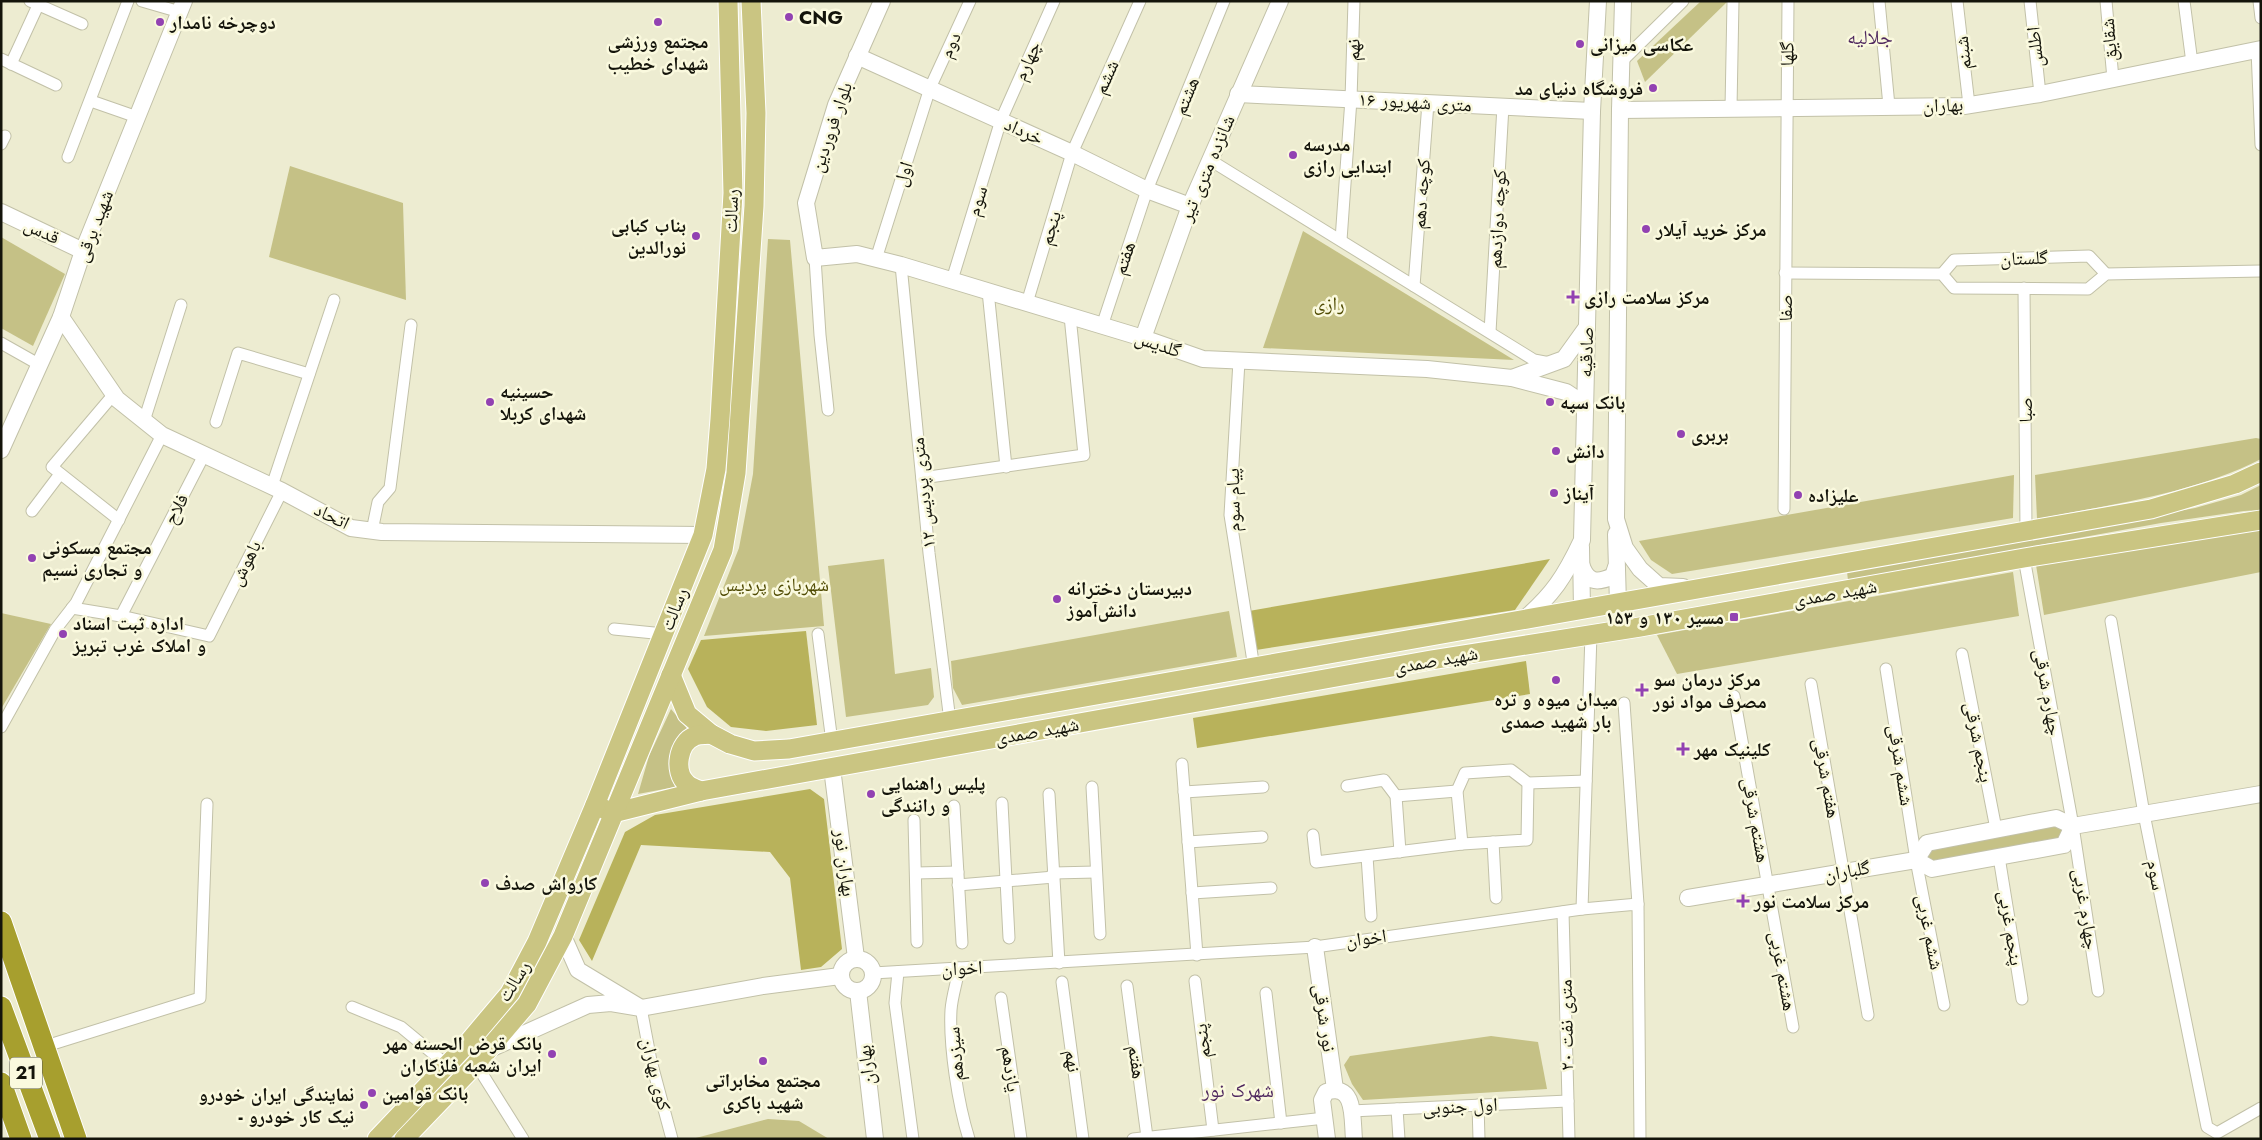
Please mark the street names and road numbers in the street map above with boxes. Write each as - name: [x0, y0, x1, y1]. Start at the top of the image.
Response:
- street label: شقایق: [2094, 17, 2124, 63]
- street label: اطلس: [2019, 25, 2051, 69]
- street label: دوم: [932, 27, 968, 63]
- street label: شبنم: [1948, 35, 1978, 71]
- street label: چهارم: [1006, 37, 1048, 85]
- street label: نهم: [1339, 39, 1367, 61]
- street label: گلها: [1773, 41, 1801, 67]
- street label: ششم: [1087, 55, 1125, 99]
- street label: هشتم: [1166, 73, 1206, 119]
- street label: بلوار فروردین: [803, 78, 859, 176]
- street label: ۱۶ متری شهریور: [1358, 86, 1472, 118]
- street label: بهاران: [1922, 91, 1964, 119]
- street label: خرداد: [1000, 111, 1048, 151]
- street label: شانزده متری تیر: [1172, 111, 1242, 226]
- street label: اول: [886, 158, 920, 190]
- street label: کوچه دهم: [1405, 158, 1437, 230]
- street label: کوچه دوازدهم: [1481, 169, 1513, 269]
- street label: سوم: [960, 182, 994, 220]
- street label: شهید برقی: [68, 186, 120, 266]
- street label: رسالت: [717, 188, 745, 234]
- street label: پنجم: [1032, 207, 1068, 249]
- street label: قدس: [20, 211, 64, 251]
- street label: هفتم: [1106, 238, 1142, 278]
- street label: گلستان: [2000, 244, 2049, 272]
- street label: صفا: [1772, 294, 1799, 322]
- street label: گلدیس: [1131, 324, 1185, 364]
- street label: صادقیه: [1572, 326, 1600, 378]
- street label: صبا: [2012, 397, 2039, 423]
- street label: ۱۲ متری پردیس: [904, 436, 942, 550]
- street label: پیام سوم: [1219, 468, 1247, 532]
- street label: فلاح: [157, 489, 195, 529]
- street label: اتحاد: [310, 496, 354, 536]
- street label: باهوش: [222, 536, 268, 590]
- street label: شهید صمدی: [1791, 572, 1879, 614]
- street label: رسالت: [653, 583, 695, 635]
- street label: شهید صمدی: [1392, 639, 1480, 681]
- street label: چهارم شرقی: [2027, 646, 2069, 738]
- street label: پنجم شرقی: [1958, 699, 2000, 785]
- street label: شهید صمدی: [993, 710, 1081, 752]
- street label: ششم شرقی: [1881, 722, 1921, 808]
- street label: هفتم شرقی: [1807, 736, 1847, 820]
- street label: هشتم شرقی: [1735, 775, 1777, 865]
- street label: بهاران نور: [827, 827, 863, 898]
- street label: گلباران: [1822, 854, 1872, 888]
- street label: سوم: [2140, 857, 2172, 893]
- street label: چهارم غربی: [2066, 866, 2106, 952]
- street label: پنجم غربی: [1992, 888, 2030, 968]
- street label: ششم غربی: [1909, 892, 1951, 972]
- street label: اخوان: [1344, 922, 1388, 954]
- street label: هشتم غربی: [1763, 929, 1803, 1013]
- street label: اخوان: [941, 953, 983, 983]
- street label: رسالت: [491, 955, 537, 1007]
- street label: ۲۰ متری نفت: [1552, 979, 1580, 1071]
- street label: نور شرقی: [1307, 982, 1343, 1054]
- street label: پنجم: [1186, 1022, 1218, 1060]
- street label: سیزدهم: [939, 1026, 971, 1082]
- street label: کوی بهاران: [634, 1035, 678, 1114]
- street label: بهاران: [850, 1043, 882, 1087]
- street label: هفتم: [1121, 1043, 1153, 1081]
- street label: یازدهم: [994, 1044, 1028, 1094]
- street label: نهم: [1058, 1048, 1088, 1074]
- road number: 21: [10, 1058, 42, 1088]
- street label: اول جنوبی: [1422, 1091, 1498, 1121]

